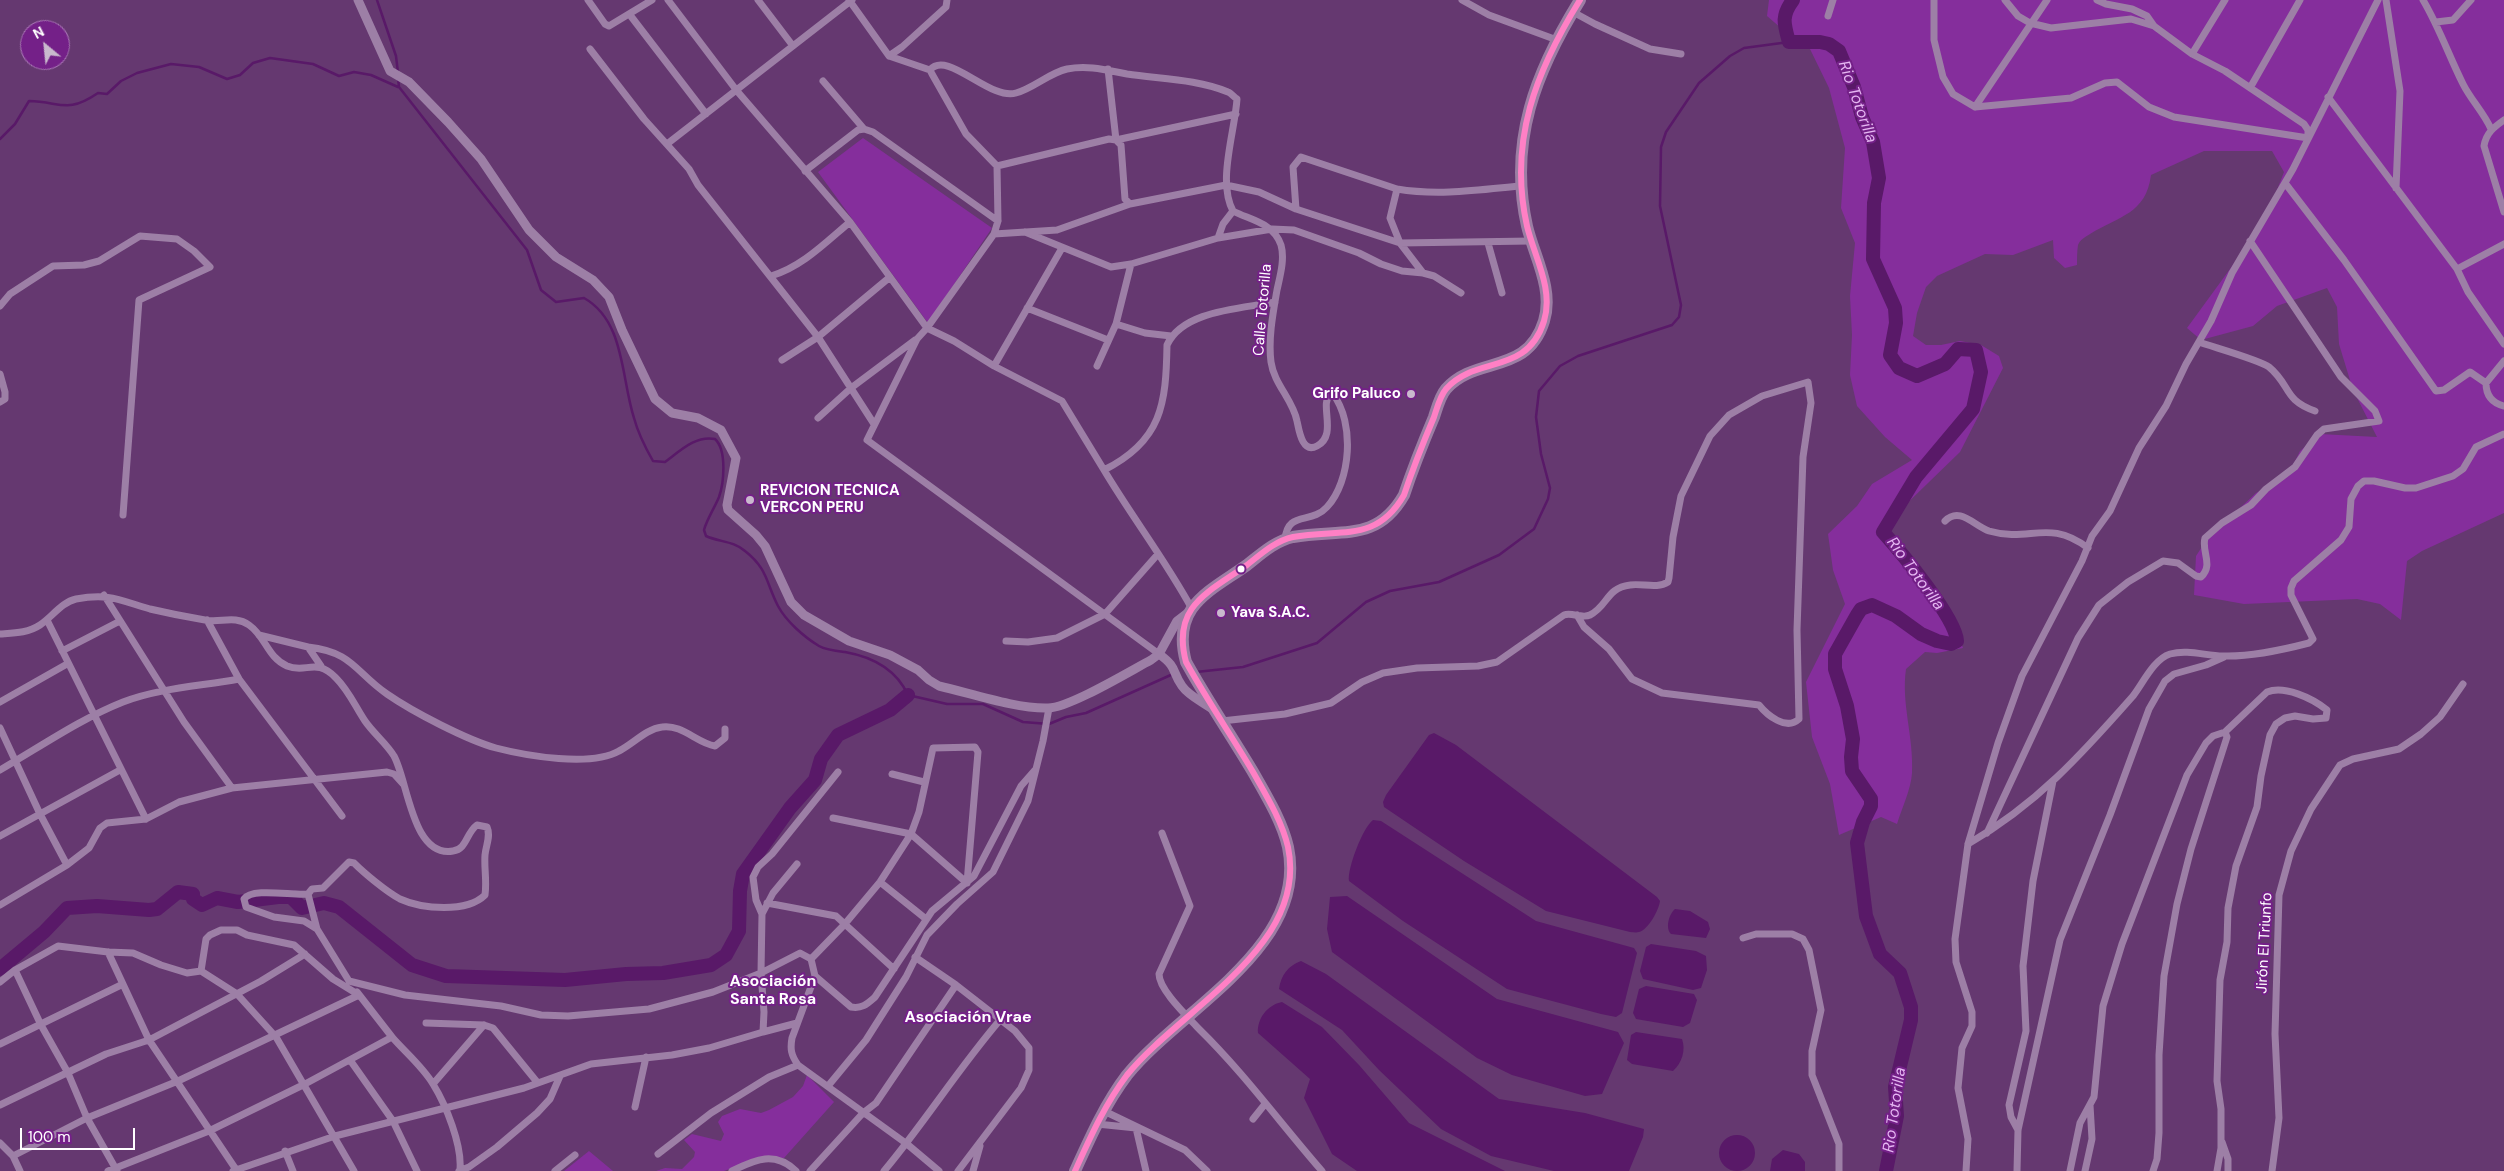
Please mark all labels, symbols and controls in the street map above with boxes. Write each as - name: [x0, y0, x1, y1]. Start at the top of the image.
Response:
- north arrow: [20, 20, 70, 70]
- text: N: [30, 22, 47, 43]
- water label: Rio Totorilla: [1833, 58, 1881, 146]
- street label: Calle Totorilla: [1250, 263, 1276, 357]
- place label: Grifo Paluco: [1312, 385, 1401, 403]
- marker: Grifo Paluco: [1405, 388, 1417, 400]
- place label: REVICION TECNICA VERCON PERU: [760, 482, 900, 517]
- marker: REVICION TECNICA VERCON PERU: [744, 494, 756, 506]
- water label: Rio Totorilla: [1882, 534, 1948, 614]
- unlabelled marker: [1236, 564, 1246, 574]
- place label: Yava S.A.C.: [1231, 604, 1310, 622]
- marker: Yava S.A.C.: [1215, 607, 1227, 619]
- street label: Jirón El Triunfo: [2253, 892, 2277, 994]
- district label: Asociación Santa Rosa: [730, 972, 816, 1010]
- district label: Asociación Vrae: [904, 1008, 1032, 1028]
- water label: Rio Totorilla: [1880, 1066, 1910, 1154]
- scale bar: [22, 1118, 138, 1150]
- text: 100 m: [28, 1127, 71, 1147]

